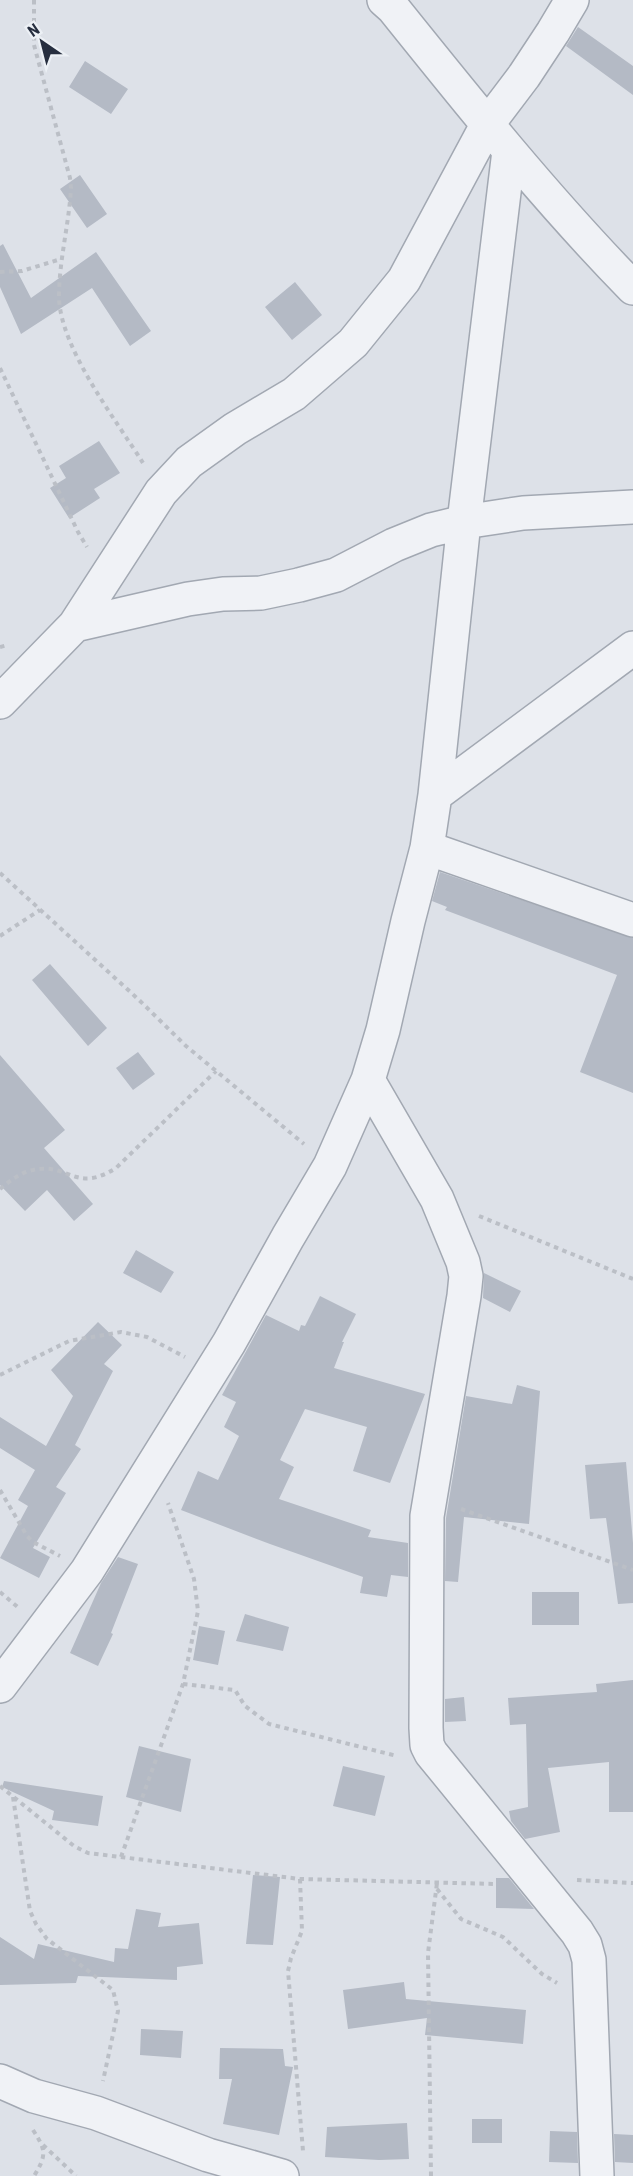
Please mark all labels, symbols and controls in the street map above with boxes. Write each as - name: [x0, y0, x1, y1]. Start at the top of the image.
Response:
- north arrow: [12, 12, 72, 72]
- text: N: [24, 20, 43, 41]

